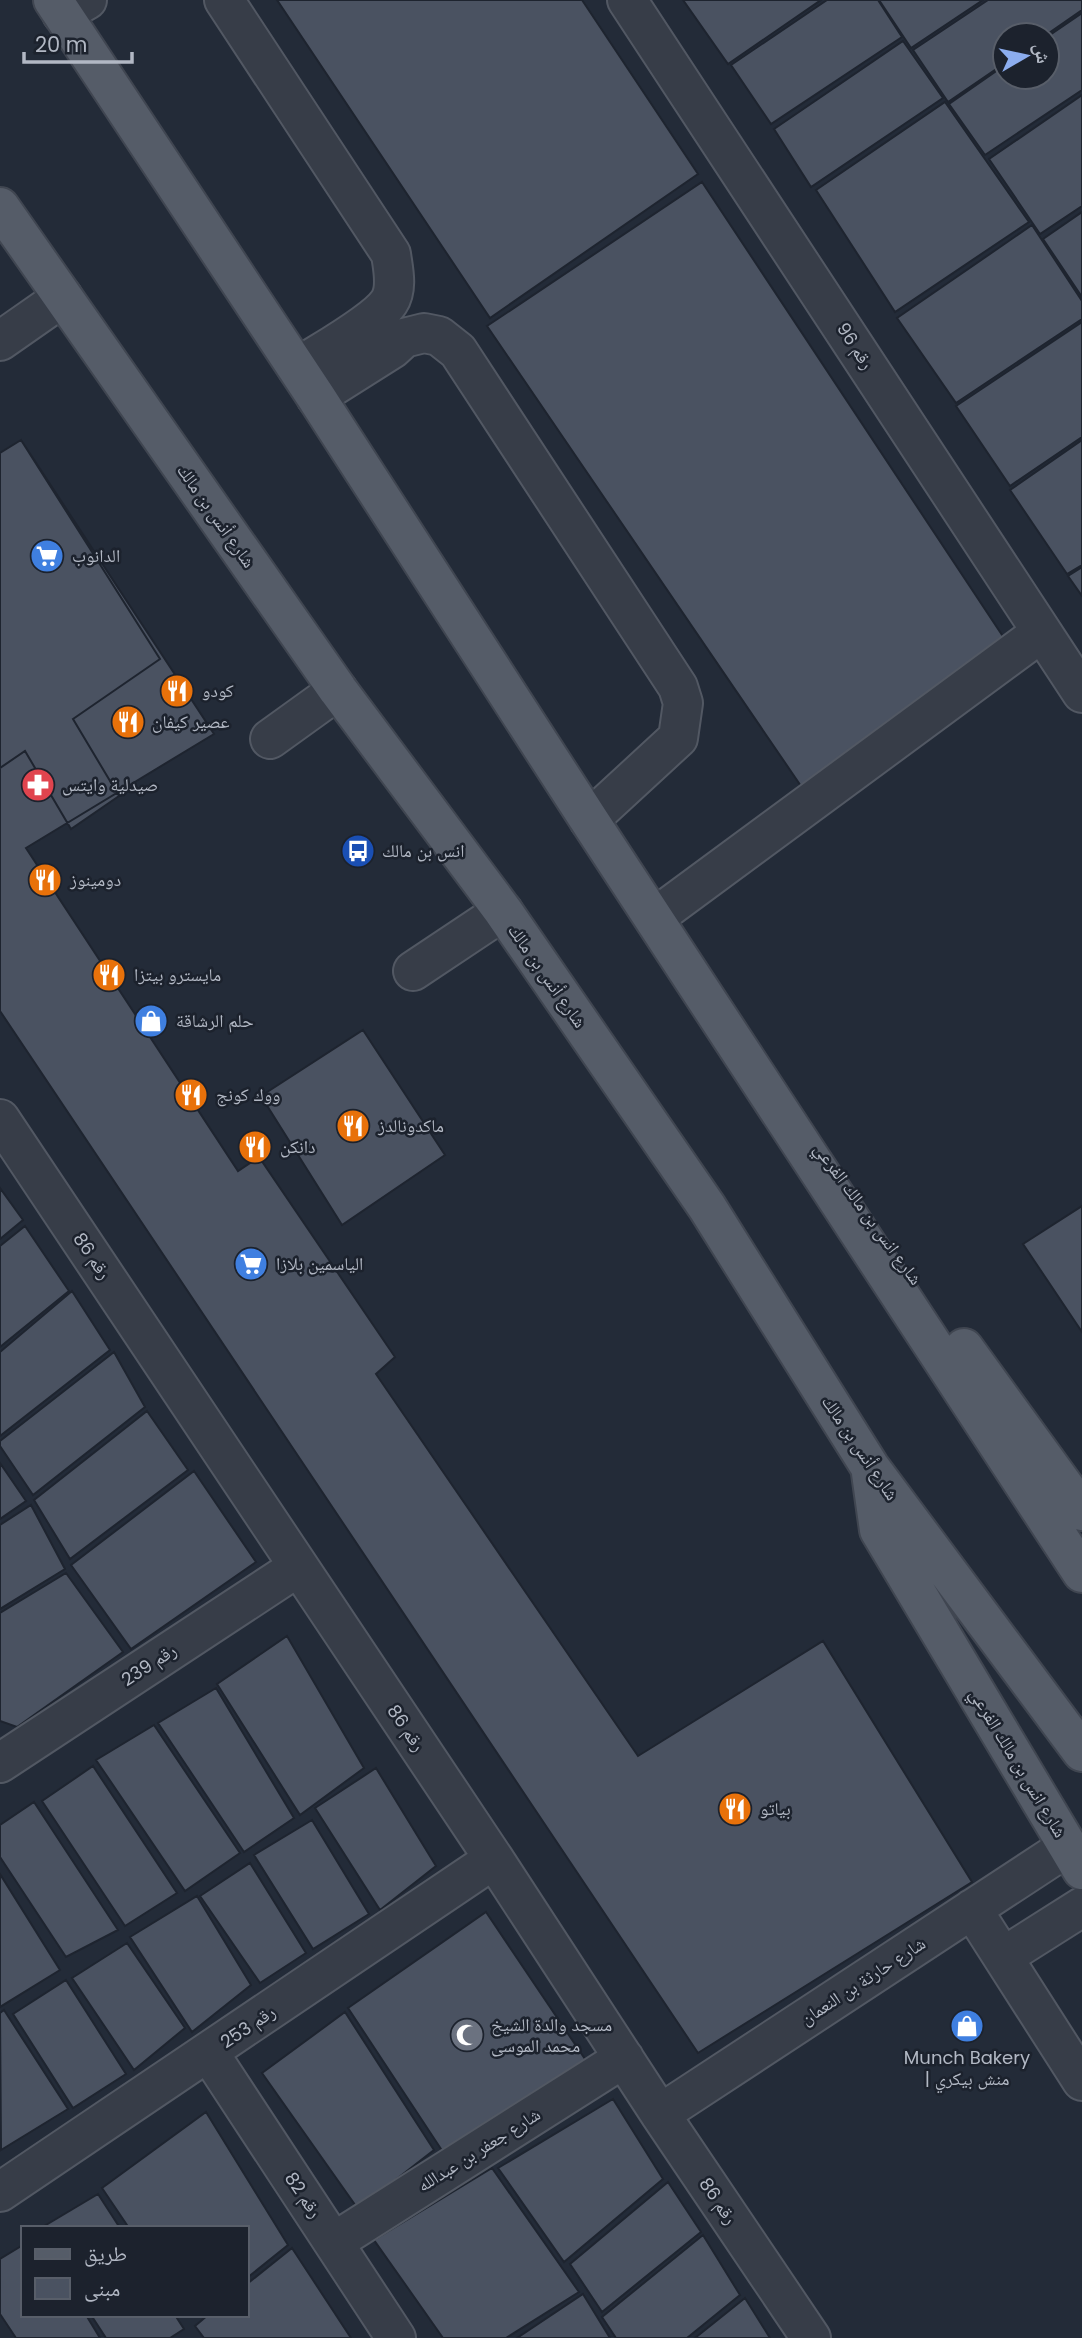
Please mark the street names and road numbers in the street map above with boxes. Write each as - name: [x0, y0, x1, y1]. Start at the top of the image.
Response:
- street label: رقم 96: [831, 317, 880, 374]
- street label: شارع أنس بن مالك: [171, 459, 261, 573]
- street label: شارع أنس بن مالك: [502, 919, 592, 1033]
- street label: شارع انس بن مالك الفرعي: [806, 1138, 929, 1291]
- street label: رقم 86: [68, 1227, 117, 1284]
- street label: شارع أنس بن مالك: [816, 1390, 905, 1505]
- street label: رقم 239: [116, 1637, 181, 1692]
- street label: شارع انس بن مالك الفرعي: [962, 1683, 1073, 1843]
- street label: رقم 86: [382, 1699, 431, 1756]
- street label: شارع حارثة بن النعمان: [795, 1931, 930, 2030]
- street label: رقم 253: [215, 1999, 280, 2054]
- street label: شارع جعفر بن عبدالله: [412, 2102, 545, 2197]
- street label: رقم 82: [279, 2167, 328, 2223]
- street label: رقم 86: [694, 2172, 743, 2229]

